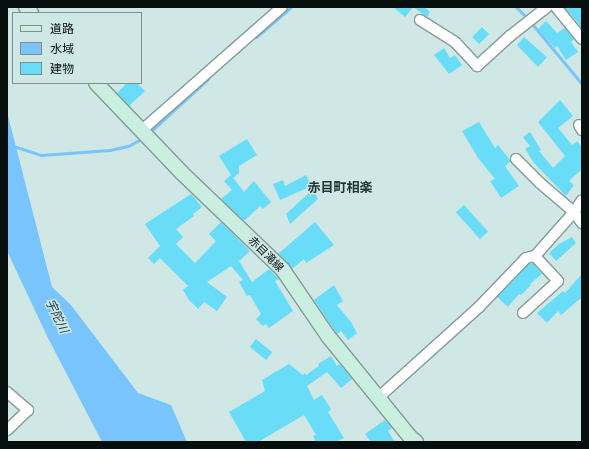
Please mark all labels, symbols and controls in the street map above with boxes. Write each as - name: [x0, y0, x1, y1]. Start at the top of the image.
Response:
- legend: [12, 12, 142, 84]
- text: 道路: [50, 19, 74, 38]
- text: 水域: [50, 39, 74, 58]
- text: 建物: [50, 59, 74, 78]
- district label: 赤目町相楽: [308, 179, 372, 195]
- street label: 赤目滝線: [246, 234, 286, 274]
- water label: 宇陀川: [43, 297, 71, 335]

